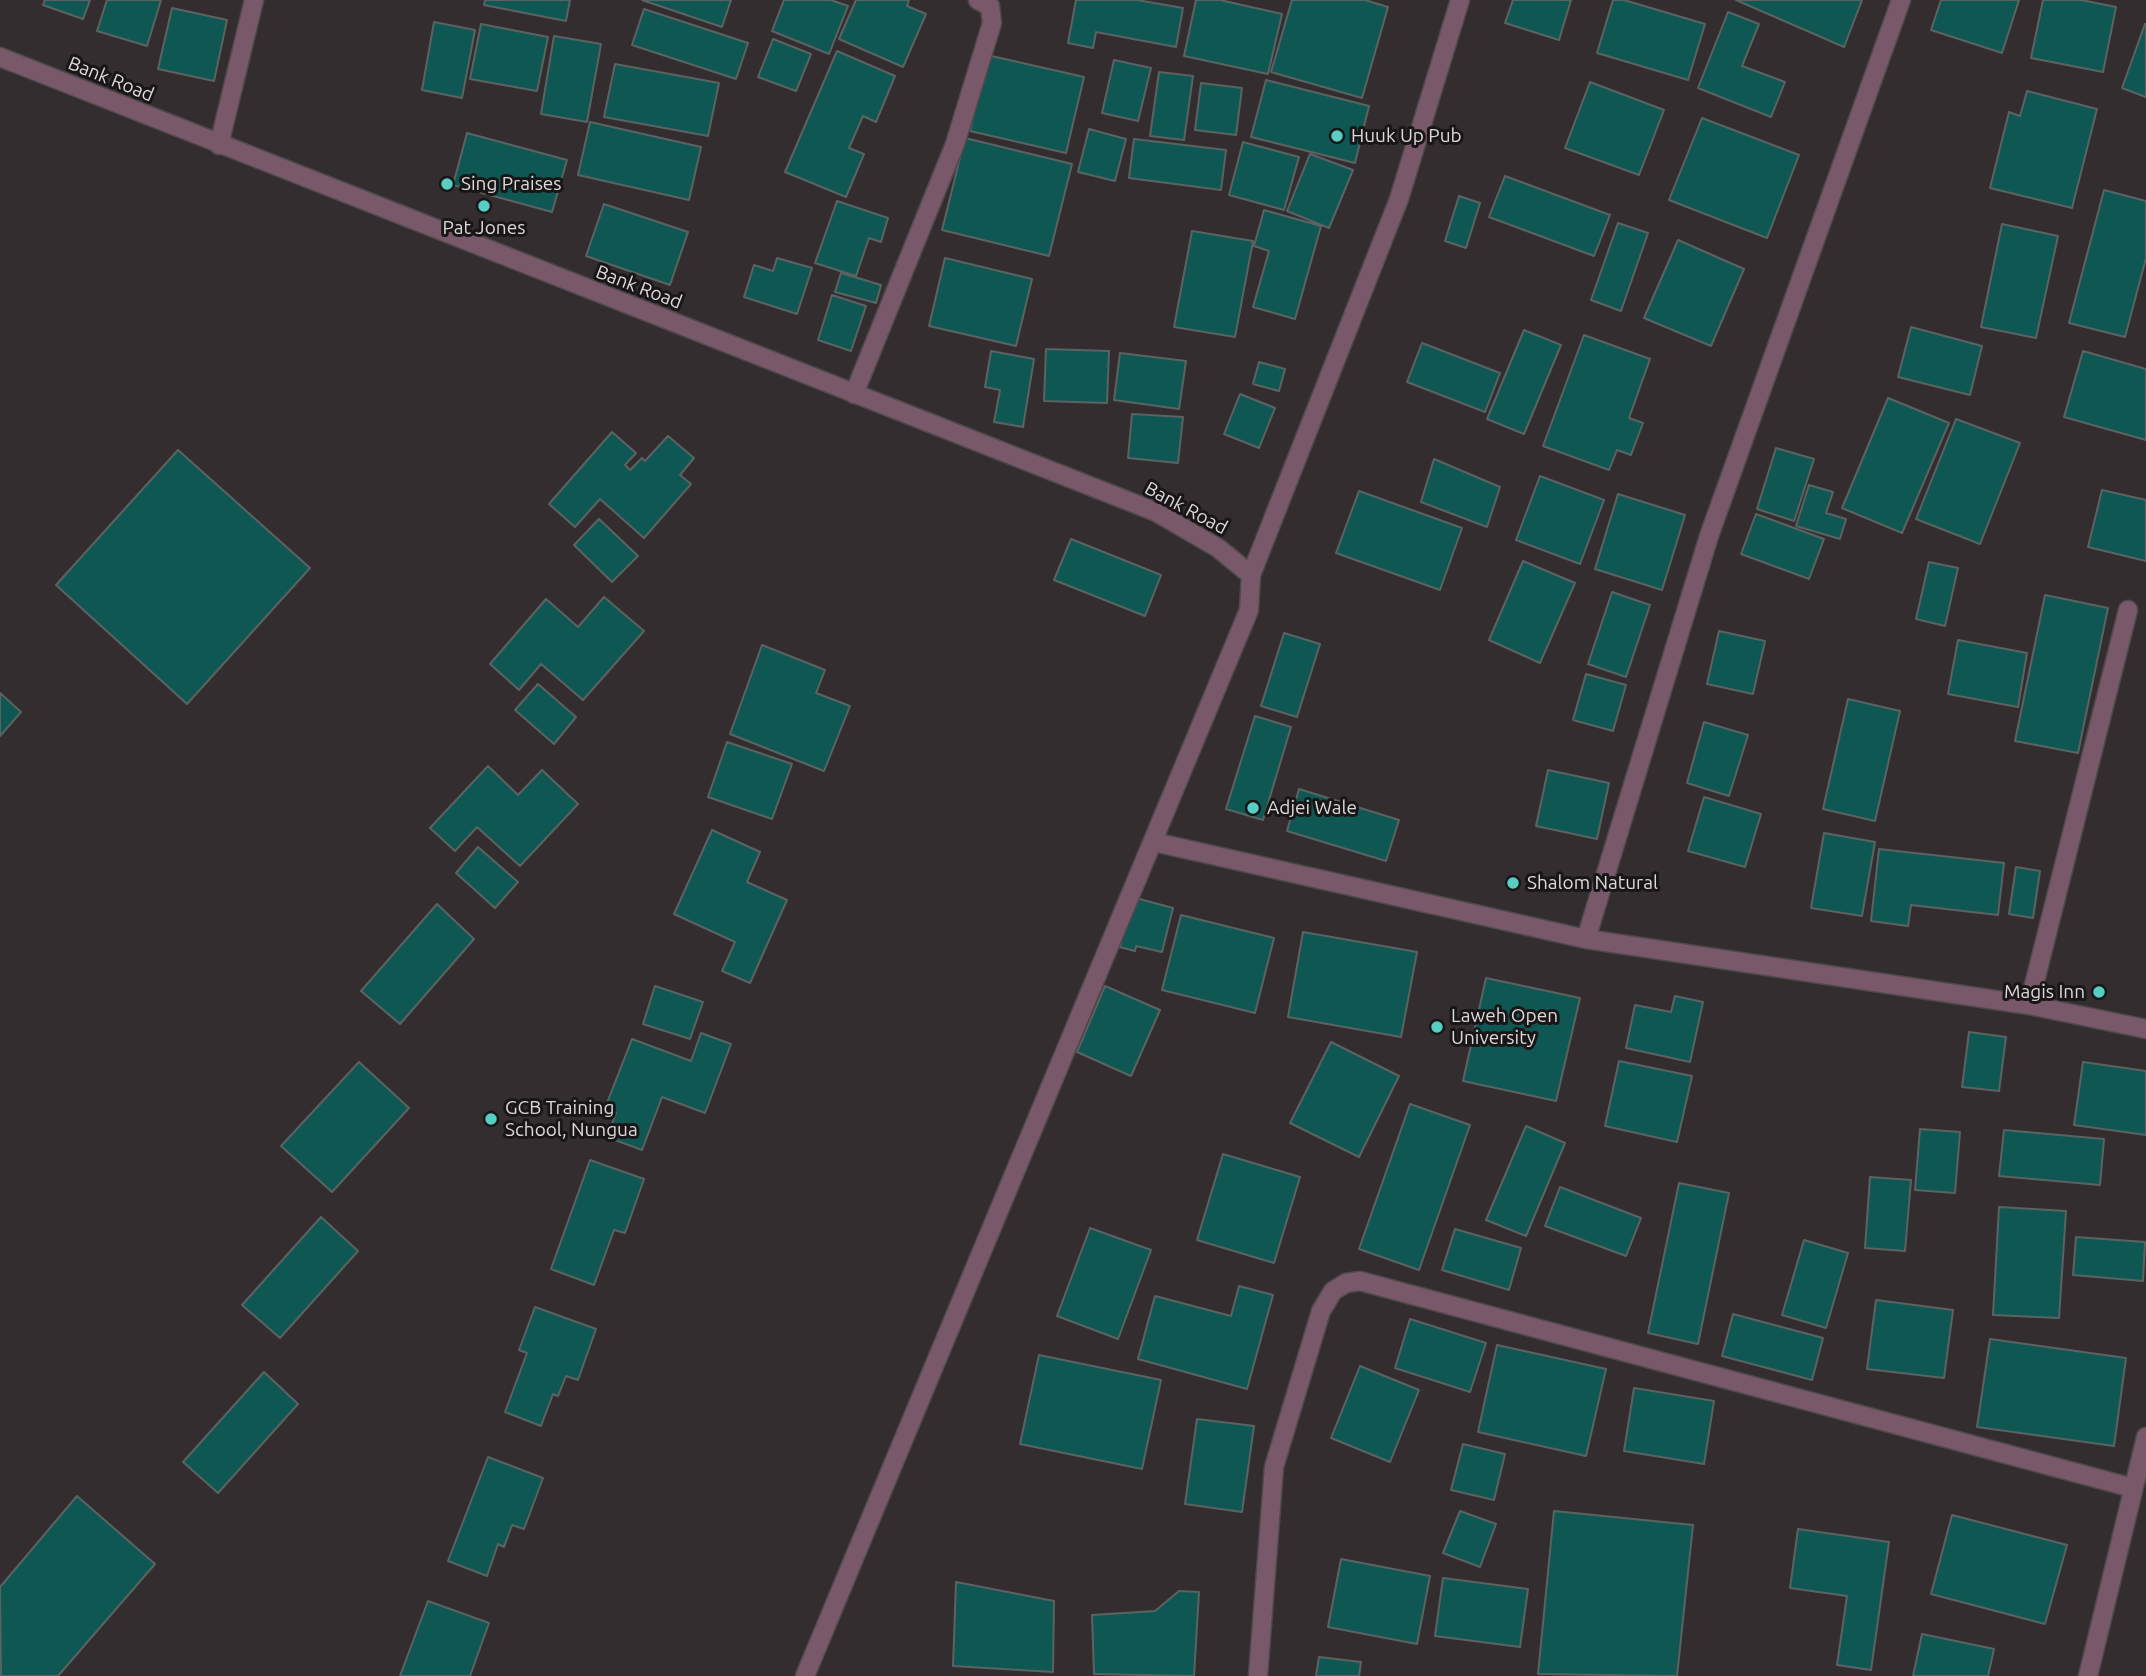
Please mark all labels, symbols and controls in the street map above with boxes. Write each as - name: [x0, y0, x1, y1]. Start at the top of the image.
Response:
- street label: Bank Road: [65, 51, 157, 107]
- place label: Huuk Up Pub: [1351, 125, 1462, 147]
- marker: Huuk Up Pub: [1329, 128, 1345, 144]
- place label: Sing Praises: [461, 173, 562, 195]
- marker: Sing Praises: [439, 176, 455, 192]
- marker: Pat Jones: [476, 198, 492, 214]
- place label: Pat Jones: [443, 217, 525, 239]
- street label: Bank Road: [593, 260, 685, 314]
- street label: Bank Road: [1141, 477, 1231, 539]
- place label: Adjei Wale: [1267, 797, 1357, 819]
- marker: Adjei Wale: [1245, 800, 1261, 816]
- place label: Shalom Natural: [1527, 872, 1658, 894]
- marker: Shalom Natural: [1505, 875, 1521, 891]
- place label: Magis Inn: [2004, 981, 2085, 1003]
- marker: Magis Inn: [2091, 984, 2107, 1000]
- place label: Laweh Open University: [1451, 1005, 1558, 1049]
- marker: Laweh Open University: [1429, 1019, 1445, 1035]
- place label: GCB Training School, Nungua: [505, 1097, 638, 1141]
- marker: GCB Training School, Nungua: [483, 1111, 499, 1127]

